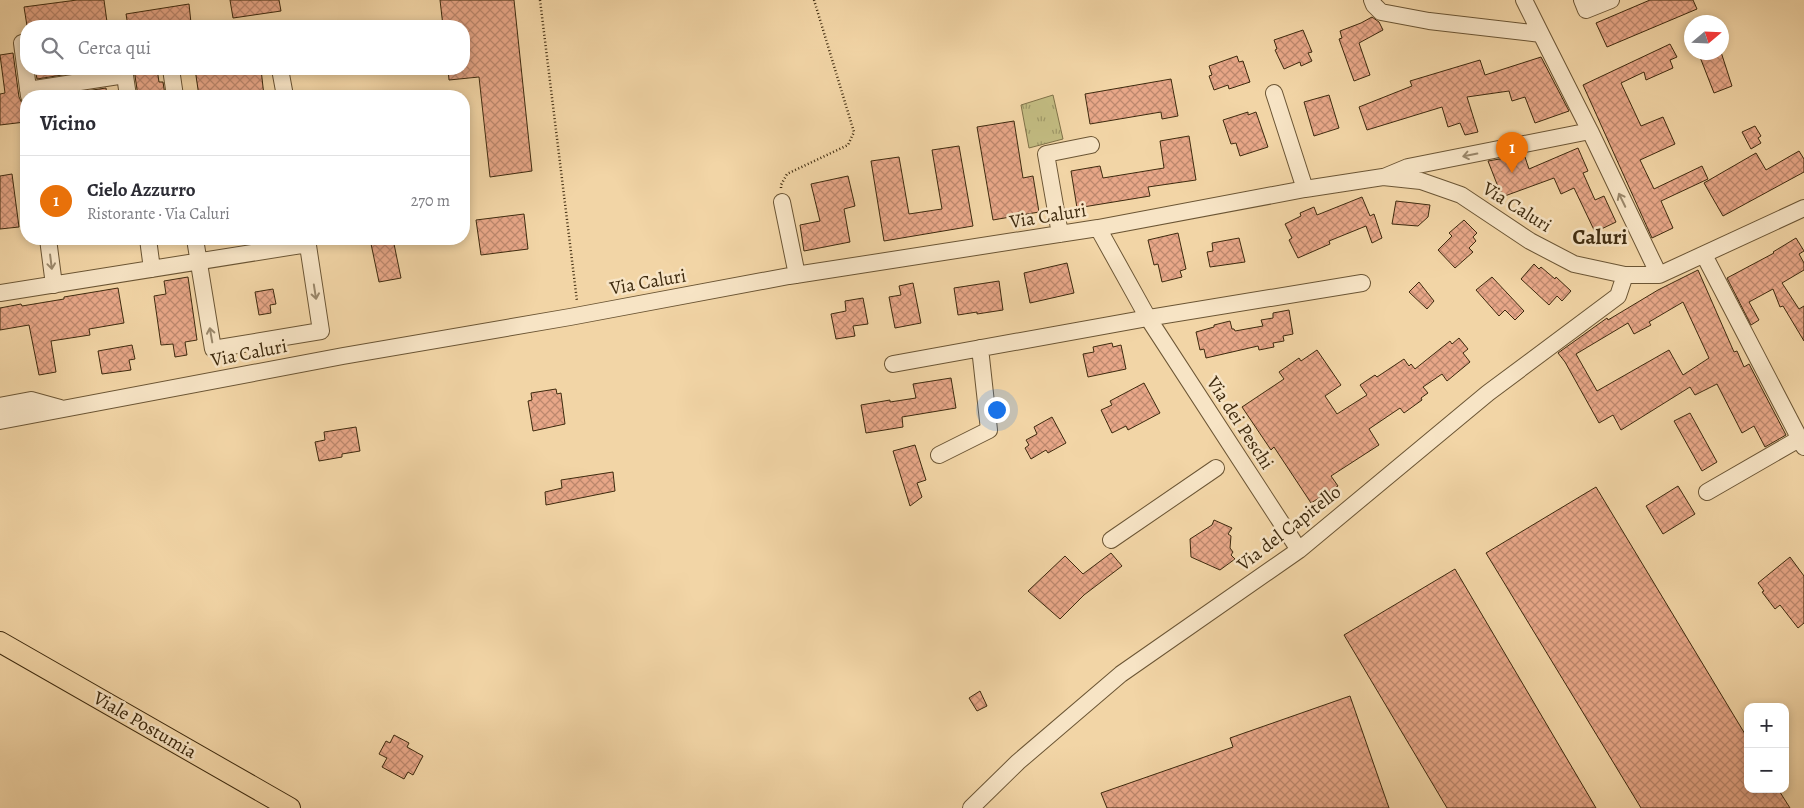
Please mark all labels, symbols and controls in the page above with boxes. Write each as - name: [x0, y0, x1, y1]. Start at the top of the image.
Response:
- north arrow: [1684, 15, 1729, 60]
- search box: [20, 20, 470, 75]
- icon: search: [38, 34, 66, 62]
- text: Cerca qui: [78, 35, 151, 61]
- text: Vicino: [40, 109, 96, 137]
- pin: 1: [1496, 132, 1528, 173]
- one-way arrow: [1463, 150, 1479, 160]
- street label: Via Caluri: [1477, 175, 1557, 238]
- text: Cielo Azzurro: [87, 177, 196, 203]
- text: 1: [53, 190, 59, 212]
- text: 270 m: [411, 190, 450, 212]
- one-way arrow: [1617, 192, 1627, 207]
- street label: Via Caluri: [1007, 197, 1088, 235]
- text: Ristorante · Via Caluri: [87, 203, 230, 225]
- district label: Caluri: [1573, 223, 1627, 251]
- one-way arrow: [46, 253, 56, 269]
- street label: Via Caluri: [607, 263, 688, 302]
- one-way arrow: [311, 284, 321, 300]
- one-way arrow: [205, 328, 215, 344]
- street label: Via Caluri: [208, 333, 289, 373]
- street label: Via dei Peschi: [1200, 371, 1280, 475]
- your location: [984, 397, 1010, 423]
- street label: Via del Capitello: [1231, 479, 1346, 578]
- street label: Viale Postumia: [88, 684, 202, 765]
- map controls: [1744, 703, 1789, 793]
- button: +: [1744, 703, 1789, 748]
- button: −: [1744, 748, 1789, 793]

